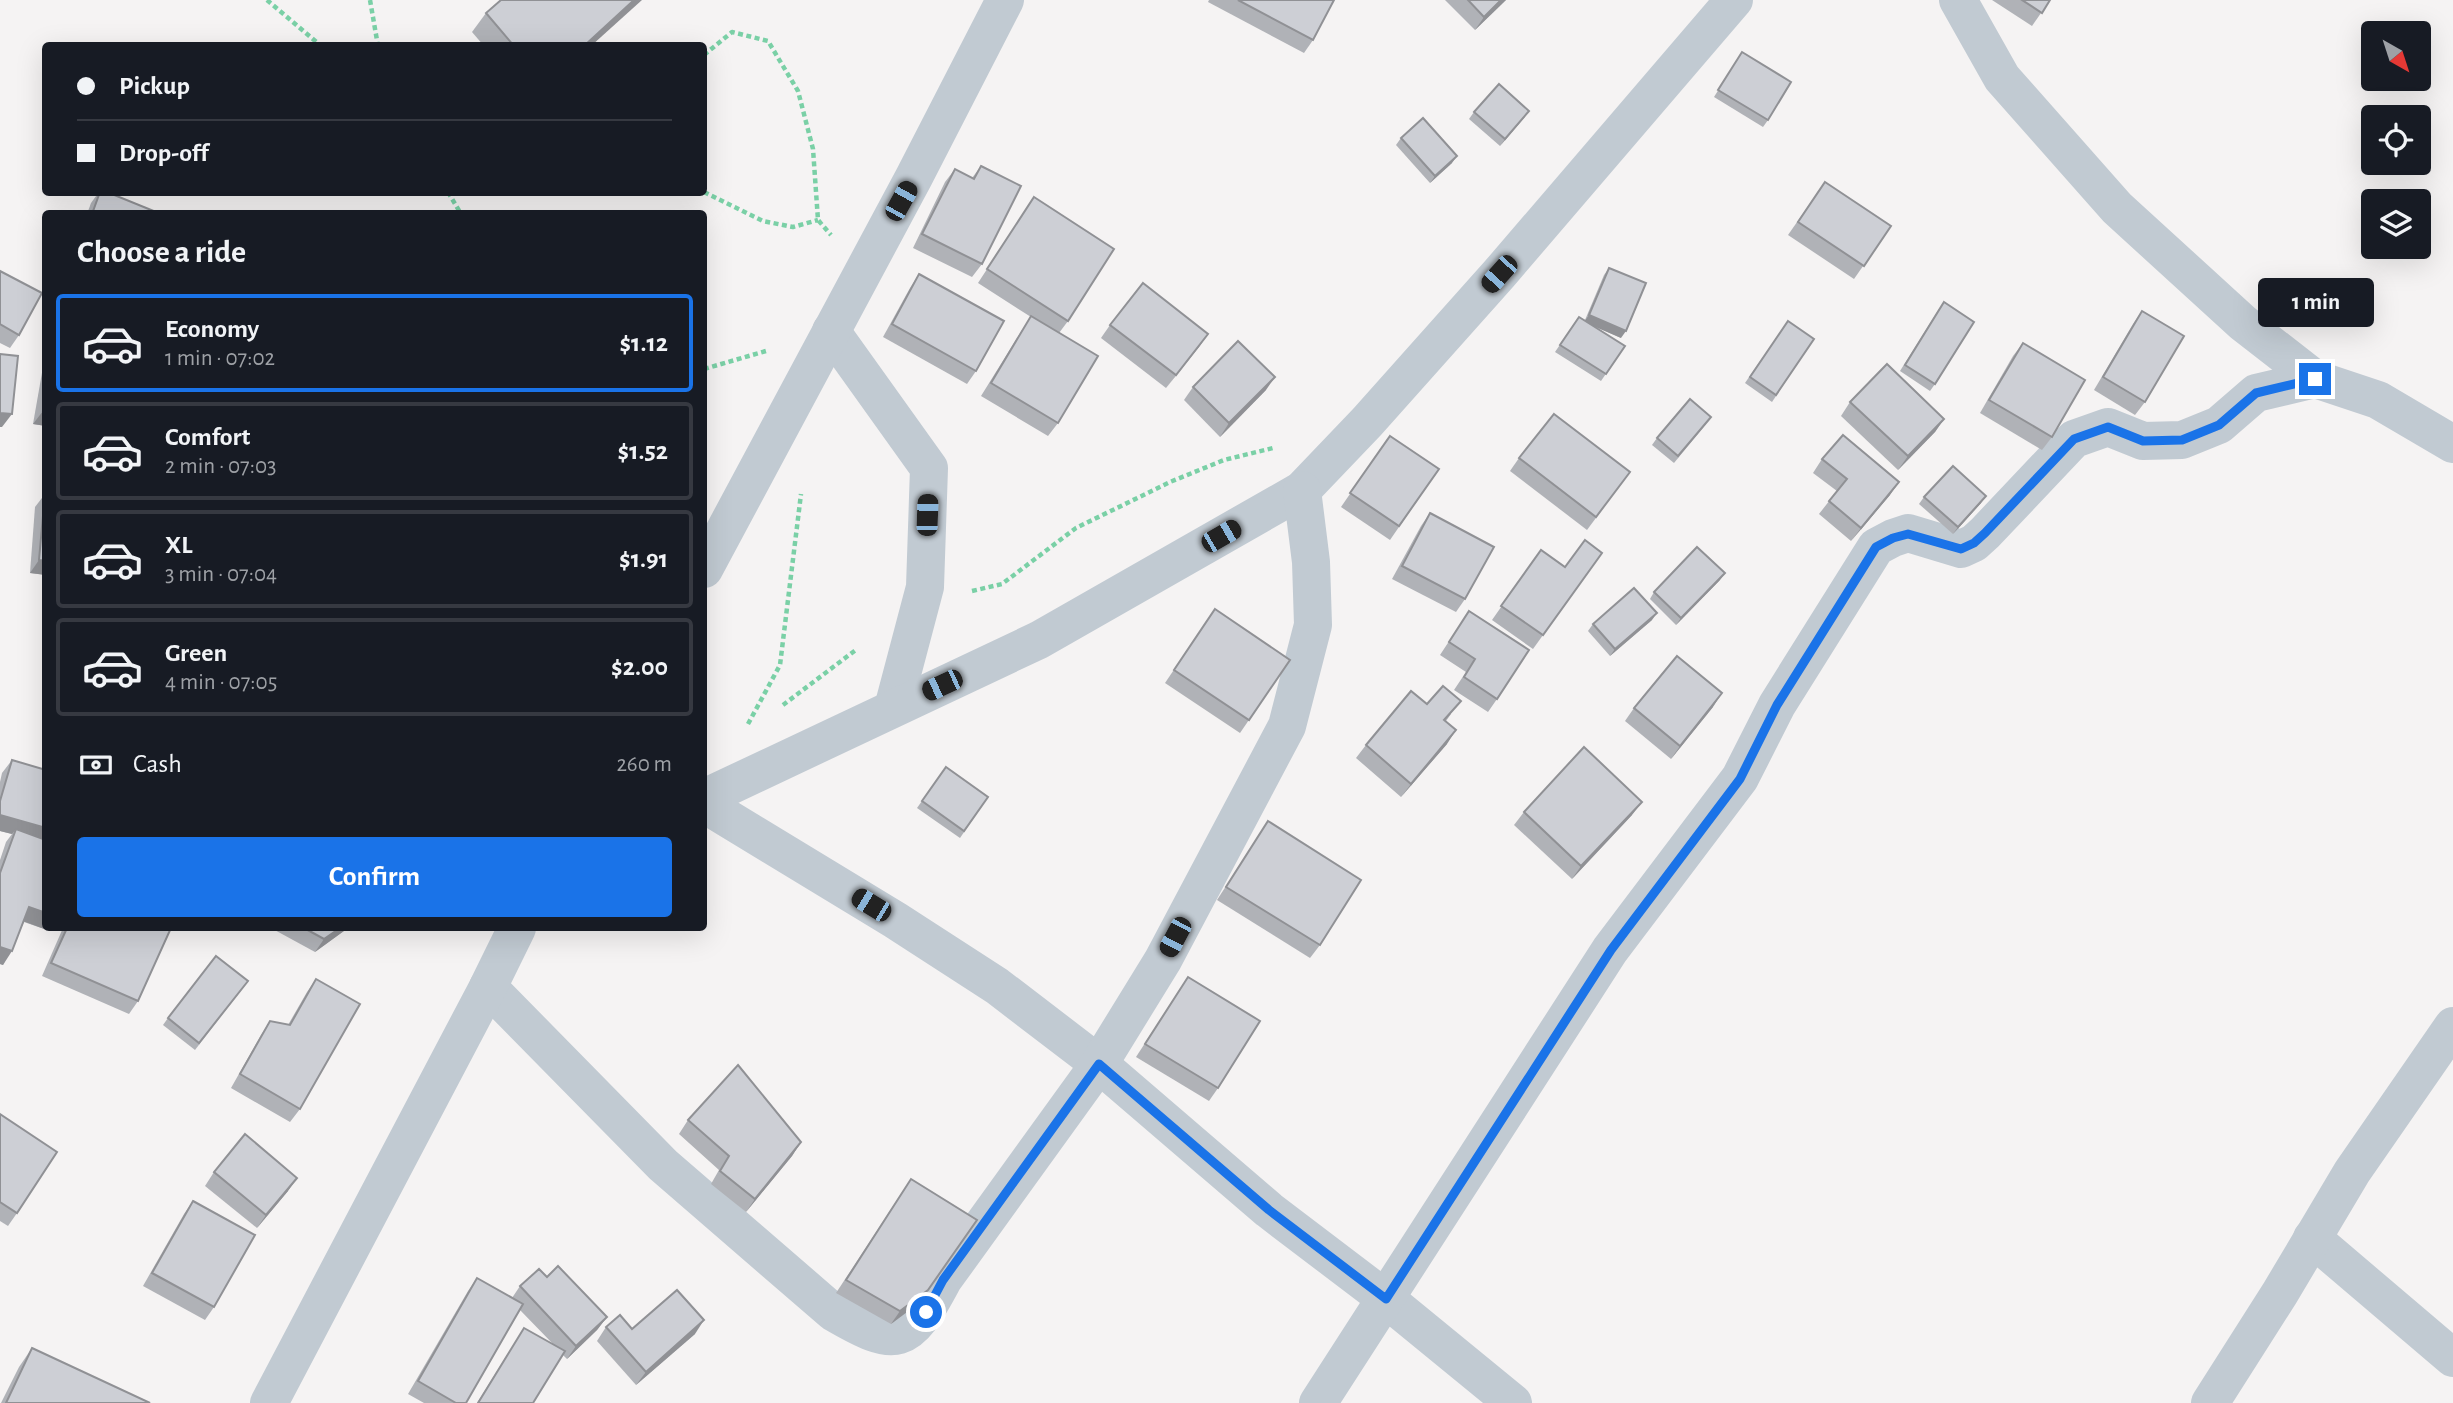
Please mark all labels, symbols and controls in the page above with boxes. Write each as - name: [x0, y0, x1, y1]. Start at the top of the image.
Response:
- north arrow: [2361, 21, 2431, 91]
- map controls: [2361, 21, 2431, 259]
- text: Pickup: [119, 73, 190, 99]
- button: locate: [2361, 105, 2431, 175]
- text: Drop-off: [119, 140, 208, 166]
- car: [882, 178, 921, 224]
- button: layers: [2361, 189, 2431, 259]
- text: Choose a ride: [77, 236, 246, 268]
- car: [1478, 251, 1521, 297]
- callout: 1 min: [2257, 278, 2373, 326]
- text: 1 min: [2292, 291, 2340, 314]
- icon: car: [81, 312, 144, 375]
- text: Economy: [165, 316, 259, 342]
- text: $1.12: [619, 330, 668, 356]
- text: 1 min · 07:02: [165, 347, 275, 370]
- route end: [2299, 363, 2331, 395]
- icon: car: [81, 420, 144, 483]
- text: Comfort: [165, 424, 250, 450]
- text: $1.52: [618, 438, 668, 464]
- text: 2 min · 07:03: [165, 455, 277, 478]
- car: [916, 494, 939, 536]
- car: [1198, 516, 1245, 556]
- icon: car: [81, 528, 144, 591]
- text: XL: [165, 532, 192, 558]
- text: $1.91: [619, 546, 668, 572]
- text: 3 min · 07:04: [165, 563, 277, 586]
- icon: car: [81, 636, 144, 699]
- text: Green: [165, 640, 227, 666]
- text: $2.00: [611, 654, 668, 680]
- car: [919, 667, 966, 703]
- text: 4 min · 07:05: [165, 671, 277, 694]
- icon: cash: [77, 746, 115, 784]
- text: Cash: [133, 751, 182, 777]
- text: 260 m: [616, 753, 672, 776]
- button: Confirm: [77, 837, 672, 917]
- car: [848, 885, 895, 925]
- car: [1156, 914, 1195, 960]
- route start: [910, 1296, 942, 1328]

